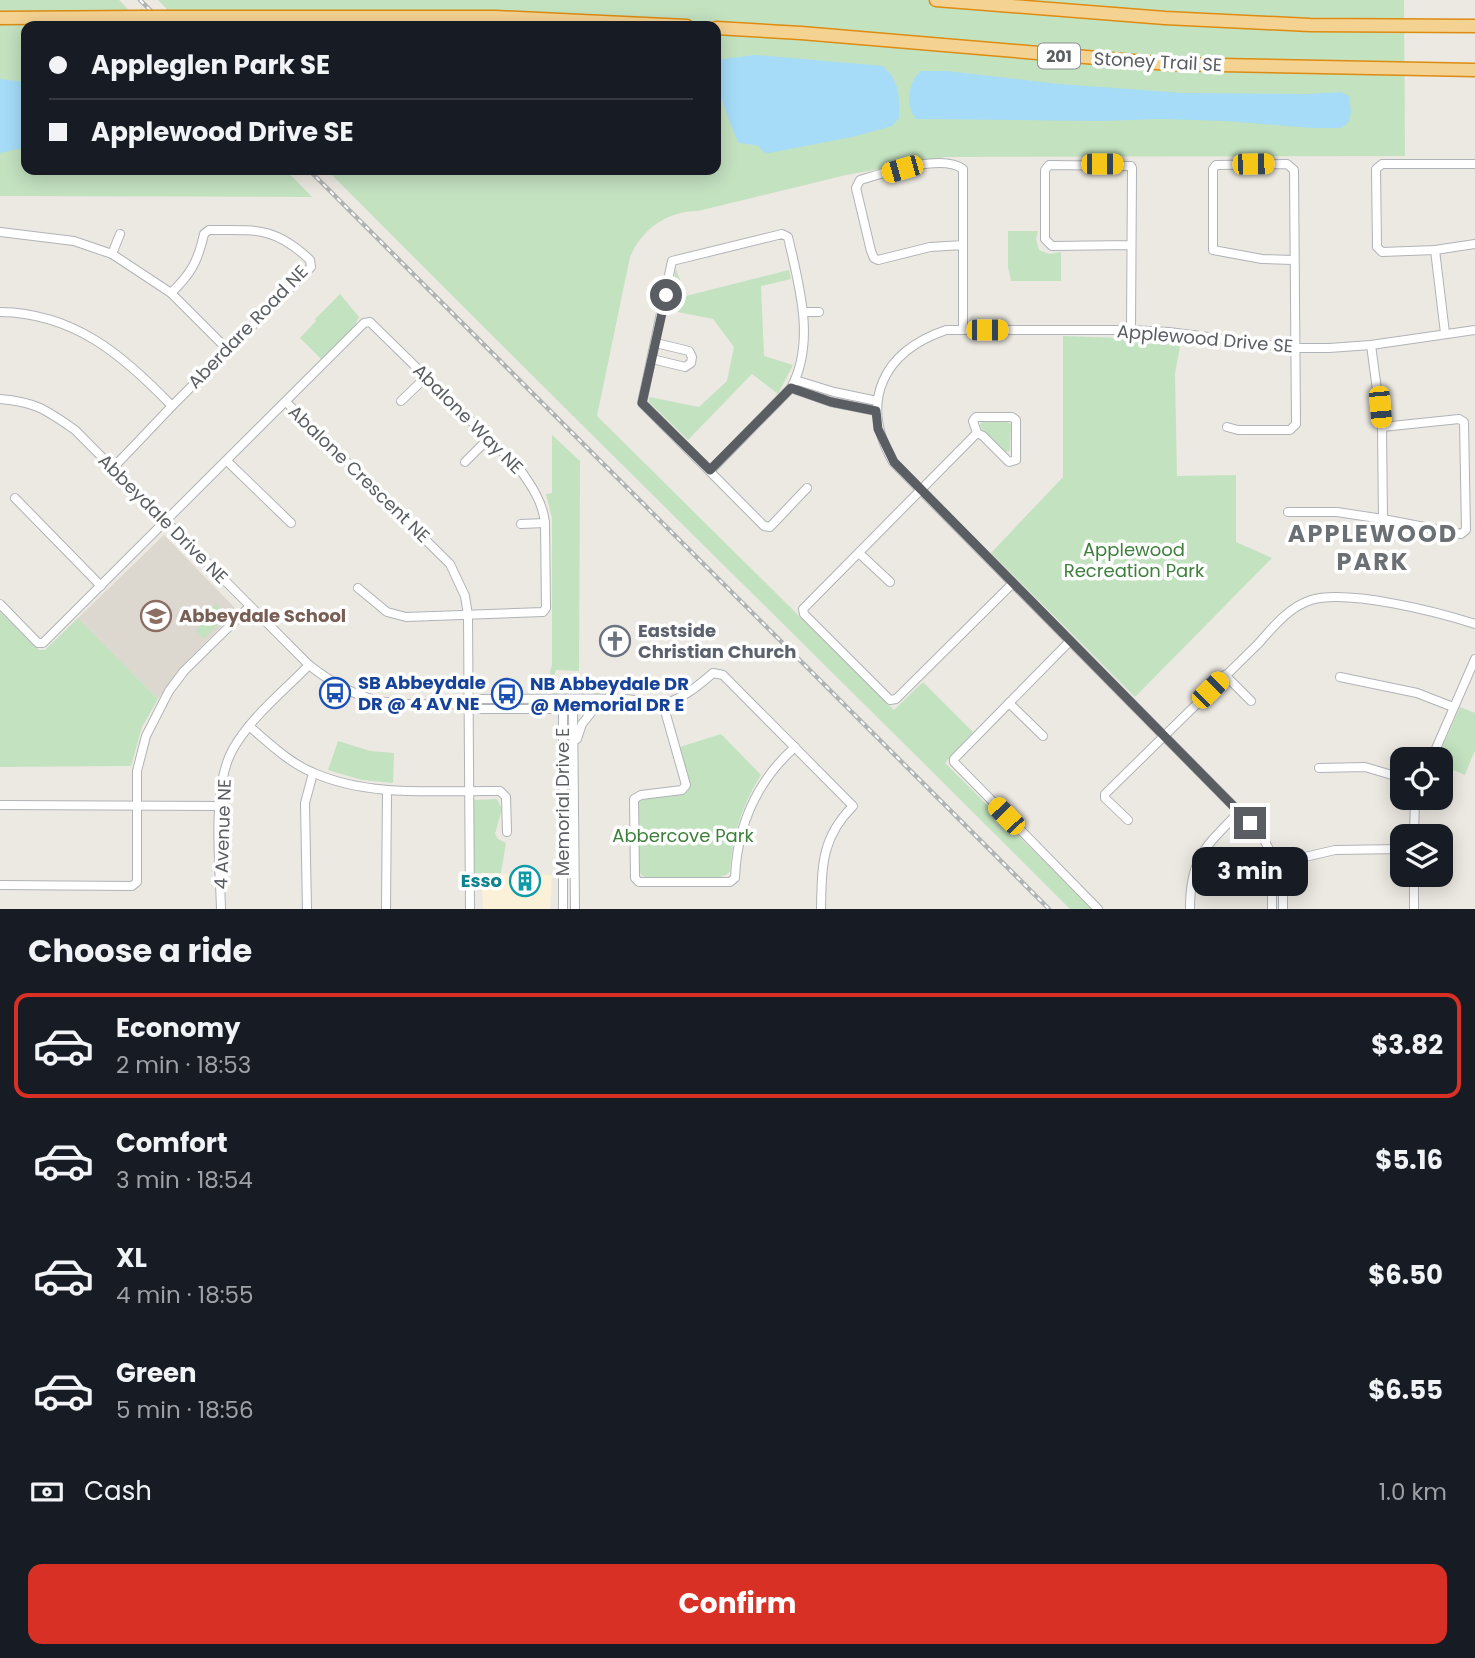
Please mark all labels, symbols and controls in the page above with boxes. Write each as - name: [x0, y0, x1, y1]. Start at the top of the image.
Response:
- road number: 201: [1038, 44, 1080, 68]
- street label: Stoney Trail SE: [1093, 46, 1223, 77]
- text: Appleglen Park SE: [91, 47, 330, 83]
- text: Applewood Drive SE: [91, 114, 354, 150]
- car: [879, 153, 926, 185]
- car: [1232, 153, 1275, 175]
- car: [1082, 154, 1124, 175]
- street label: Aberdare Road NE: [182, 259, 313, 394]
- route start: [650, 279, 682, 311]
- street label: Applewood Drive SE: [1116, 318, 1294, 359]
- car: [967, 320, 1009, 341]
- street label: Abalone Way NE: [408, 358, 529, 479]
- car: [1368, 385, 1393, 429]
- street label: Abalone Crescent NE: [283, 399, 436, 548]
- street label: Abbeydale Drive NE: [93, 448, 234, 589]
- district label: APPLEWOOD PARK: [1288, 517, 1458, 578]
- park label: Applewood Recreation Park: [1064, 537, 1205, 583]
- school or university icon: Abbeydale School: [139, 599, 173, 633]
- place label: Abbeydale School: [179, 603, 346, 628]
- place label: Eastside Christian Church: [638, 618, 796, 664]
- church icon: Eastside Christian Church: [598, 624, 632, 658]
- car: [1188, 668, 1233, 712]
- place label: SB Abbeydale DR @ 4 AV NE: [358, 670, 486, 716]
- place label: NB Abbeydale DR @ Memorial DR E: [530, 671, 689, 717]
- bus stop icon: SB Abbeydale DR @ 4 AV NE: [318, 676, 352, 710]
- bus stop icon: NB Abbeydale DR @ Memorial DR E: [490, 677, 524, 711]
- street label: Memorial Drive E: [550, 728, 575, 876]
- map controls: [1390, 747, 1453, 887]
- button: locate: [1390, 747, 1453, 810]
- street label: 4 Avenue NE: [208, 778, 237, 890]
- car: [984, 794, 1029, 838]
- route end: [1234, 807, 1266, 839]
- park label: Abbercove Park: [612, 823, 754, 848]
- button: layers: [1390, 824, 1453, 887]
- callout: 3 min: [1192, 848, 1308, 896]
- text: 3 min: [1217, 855, 1283, 887]
- building icon: Esso: [508, 864, 542, 898]
- place label: Esso: [461, 868, 502, 893]
- text: Choose a ride: [28, 928, 252, 973]
- text: Economy: [116, 1010, 240, 1046]
- icon: car: [32, 1014, 95, 1077]
- text: $3.82: [1371, 1027, 1443, 1063]
- text: 2 min · 18:53: [116, 1049, 251, 1081]
- text: Comfort: [116, 1125, 228, 1161]
- icon: car: [32, 1129, 95, 1192]
- text: $5.16: [1375, 1142, 1443, 1178]
- text: 3 min · 18:54: [116, 1164, 253, 1196]
- text: XL: [116, 1240, 147, 1276]
- icon: car: [32, 1244, 95, 1307]
- text: $6.50: [1368, 1257, 1443, 1293]
- text: 4 min · 18:55: [116, 1279, 254, 1311]
- text: Green: [116, 1355, 197, 1391]
- icon: car: [32, 1359, 95, 1422]
- text: $6.55: [1368, 1372, 1443, 1408]
- text: 5 min · 18:56: [116, 1394, 254, 1426]
- icon: cash: [28, 1473, 66, 1511]
- text: Cash: [84, 1473, 152, 1509]
- text: 1.0 km: [1379, 1476, 1447, 1508]
- button: Confirm: [28, 1564, 1447, 1644]

